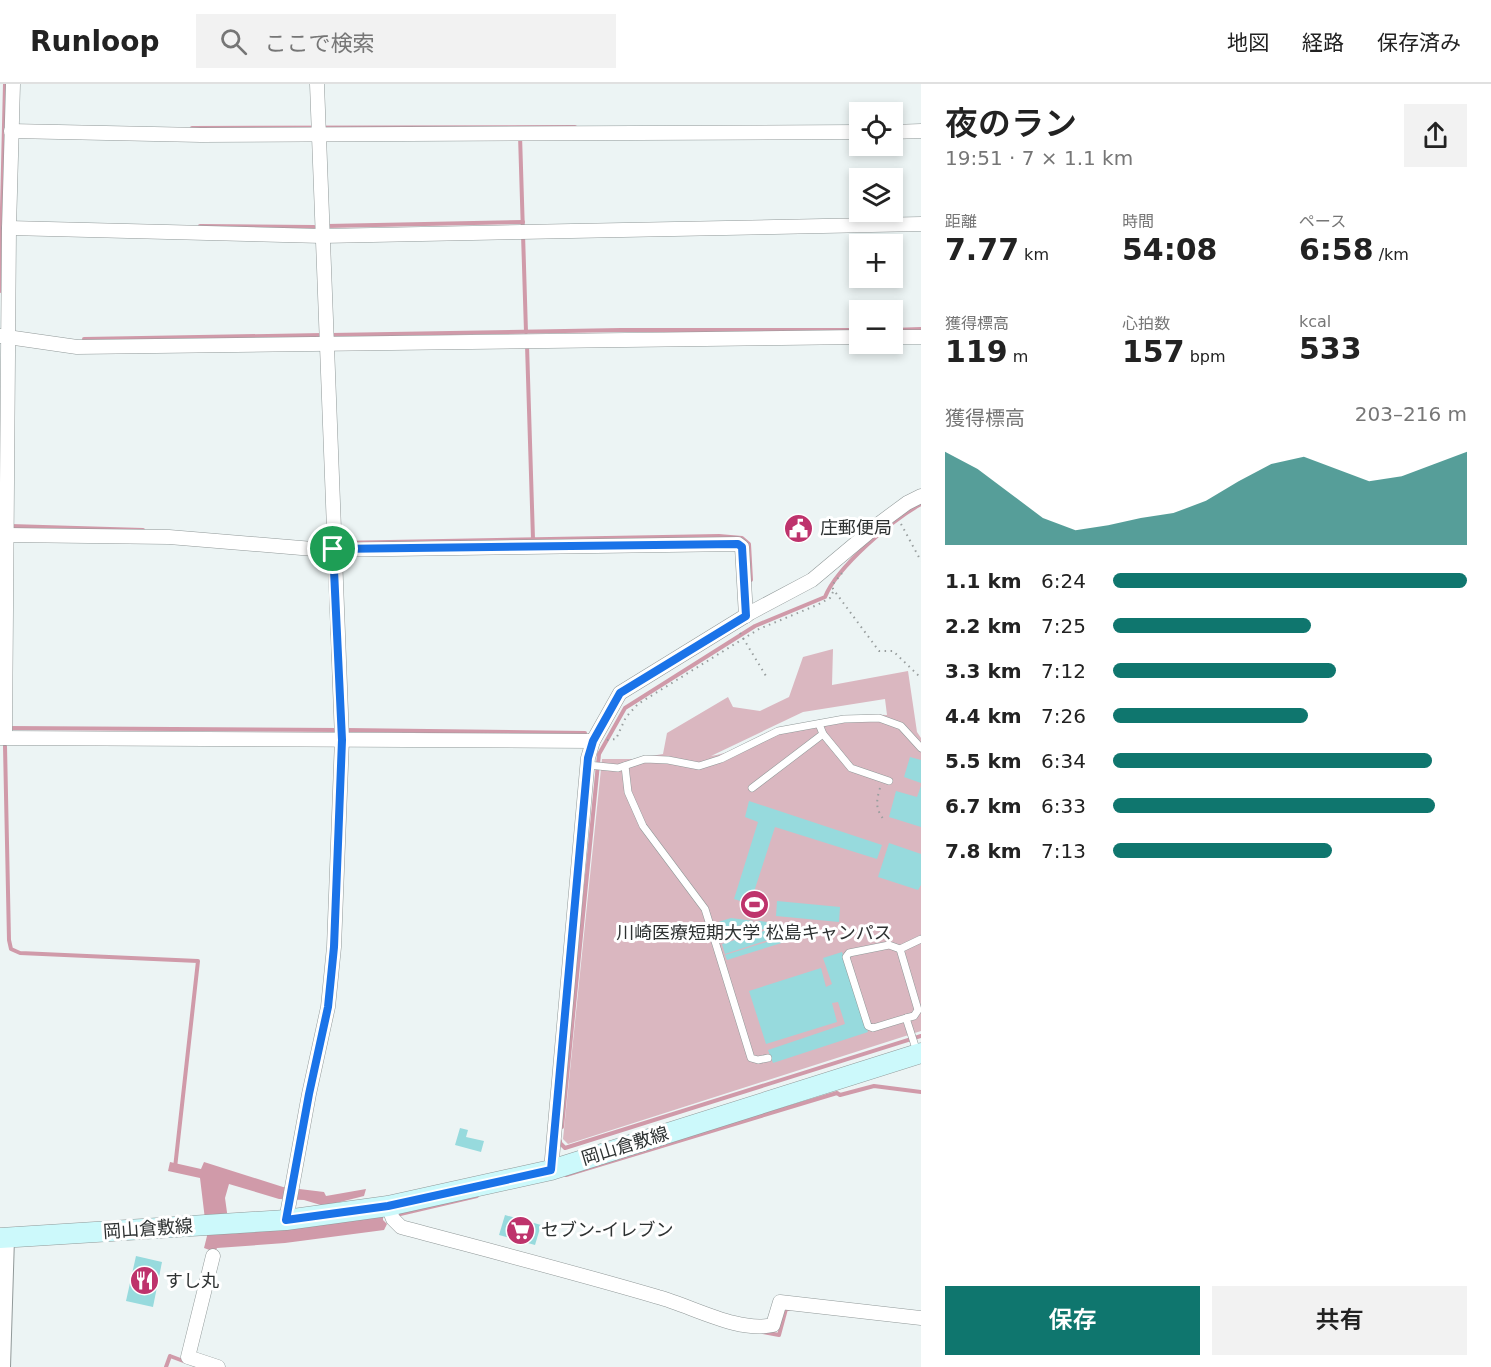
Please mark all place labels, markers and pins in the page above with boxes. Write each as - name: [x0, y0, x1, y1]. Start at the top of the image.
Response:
- public building icon: 庄郵便局: [783, 512, 815, 544]
- place label: 庄郵便局: [820, 517, 892, 538]
- pin: [307, 523, 358, 574]
- sports icon: 川崎医療短期大学 松島キャンパス: [738, 888, 770, 920]
- place label: 川崎医療短期大学 松島キャンパス: [616, 922, 892, 943]
- supermarket icon: セブン-イレブン: [504, 1214, 536, 1246]
- place label: セブン-イレブン: [541, 1219, 674, 1240]
- restaurant icon: すし丸: [128, 1265, 160, 1297]
- place label: すし丸: [165, 1270, 219, 1291]

